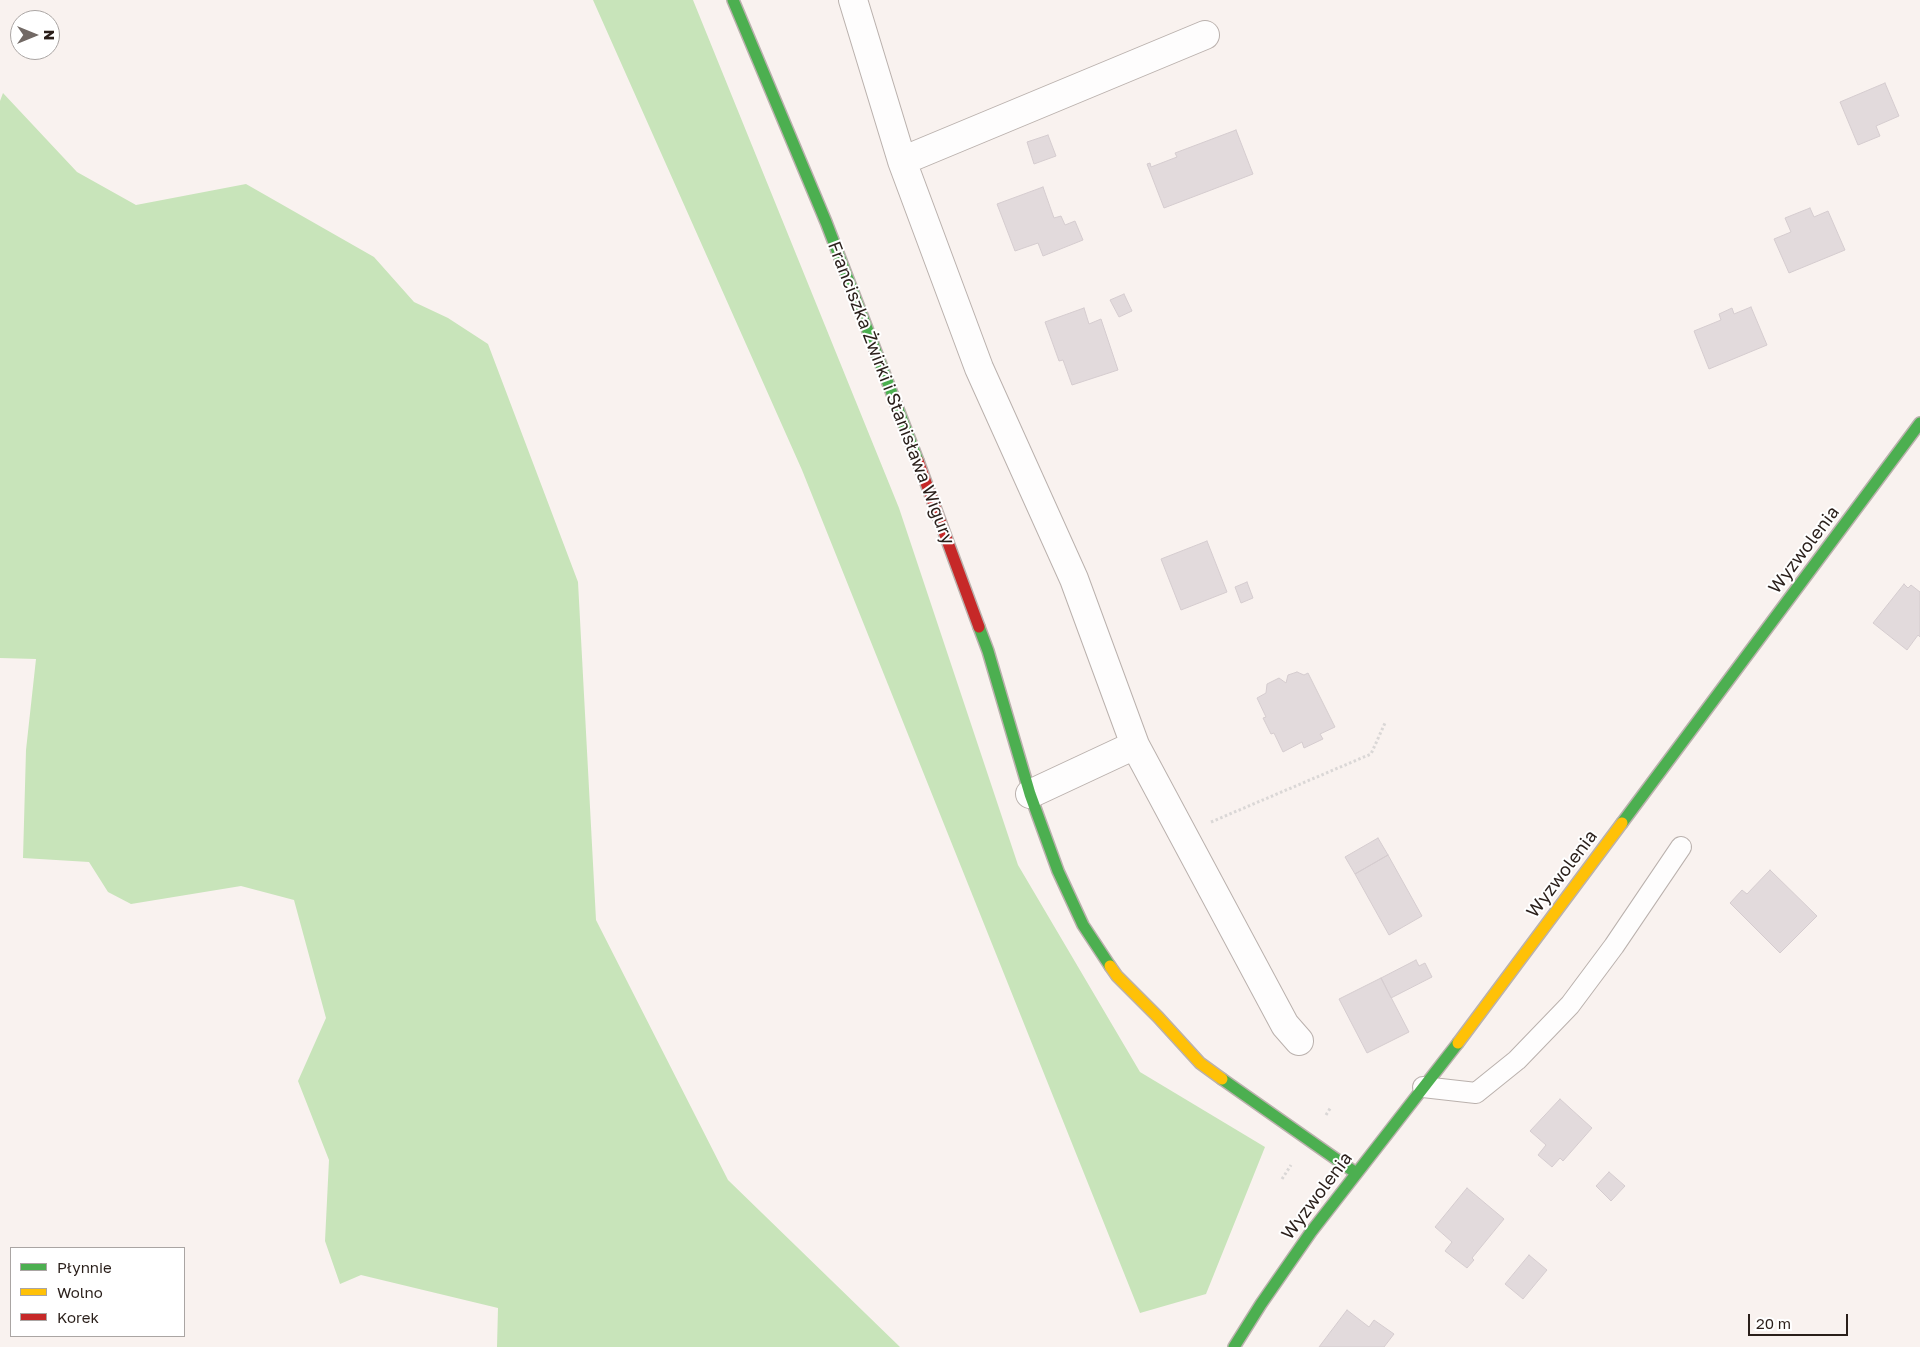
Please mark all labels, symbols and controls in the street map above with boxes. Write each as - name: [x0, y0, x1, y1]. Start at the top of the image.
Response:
- north arrow: [10, 10, 60, 60]
- text: N: [41, 30, 58, 40]
- street label: Franciszka Żwirki i Stanisława Wigury: [823, 238, 959, 548]
- street label: Wyzwolenia: [1764, 502, 1844, 598]
- street label: Wyzwolenia: [1522, 826, 1602, 922]
- street label: Wyzwolenia: [1277, 1148, 1357, 1244]
- legend: [10, 1247, 185, 1337]
- text: Płynnie: [57, 1258, 112, 1276]
- text: Wolno: [57, 1283, 103, 1301]
- scale bar: [1750, 1304, 1850, 1336]
- text: Korek: [57, 1308, 99, 1326]
- text: 20 m: [1756, 1314, 1791, 1332]

